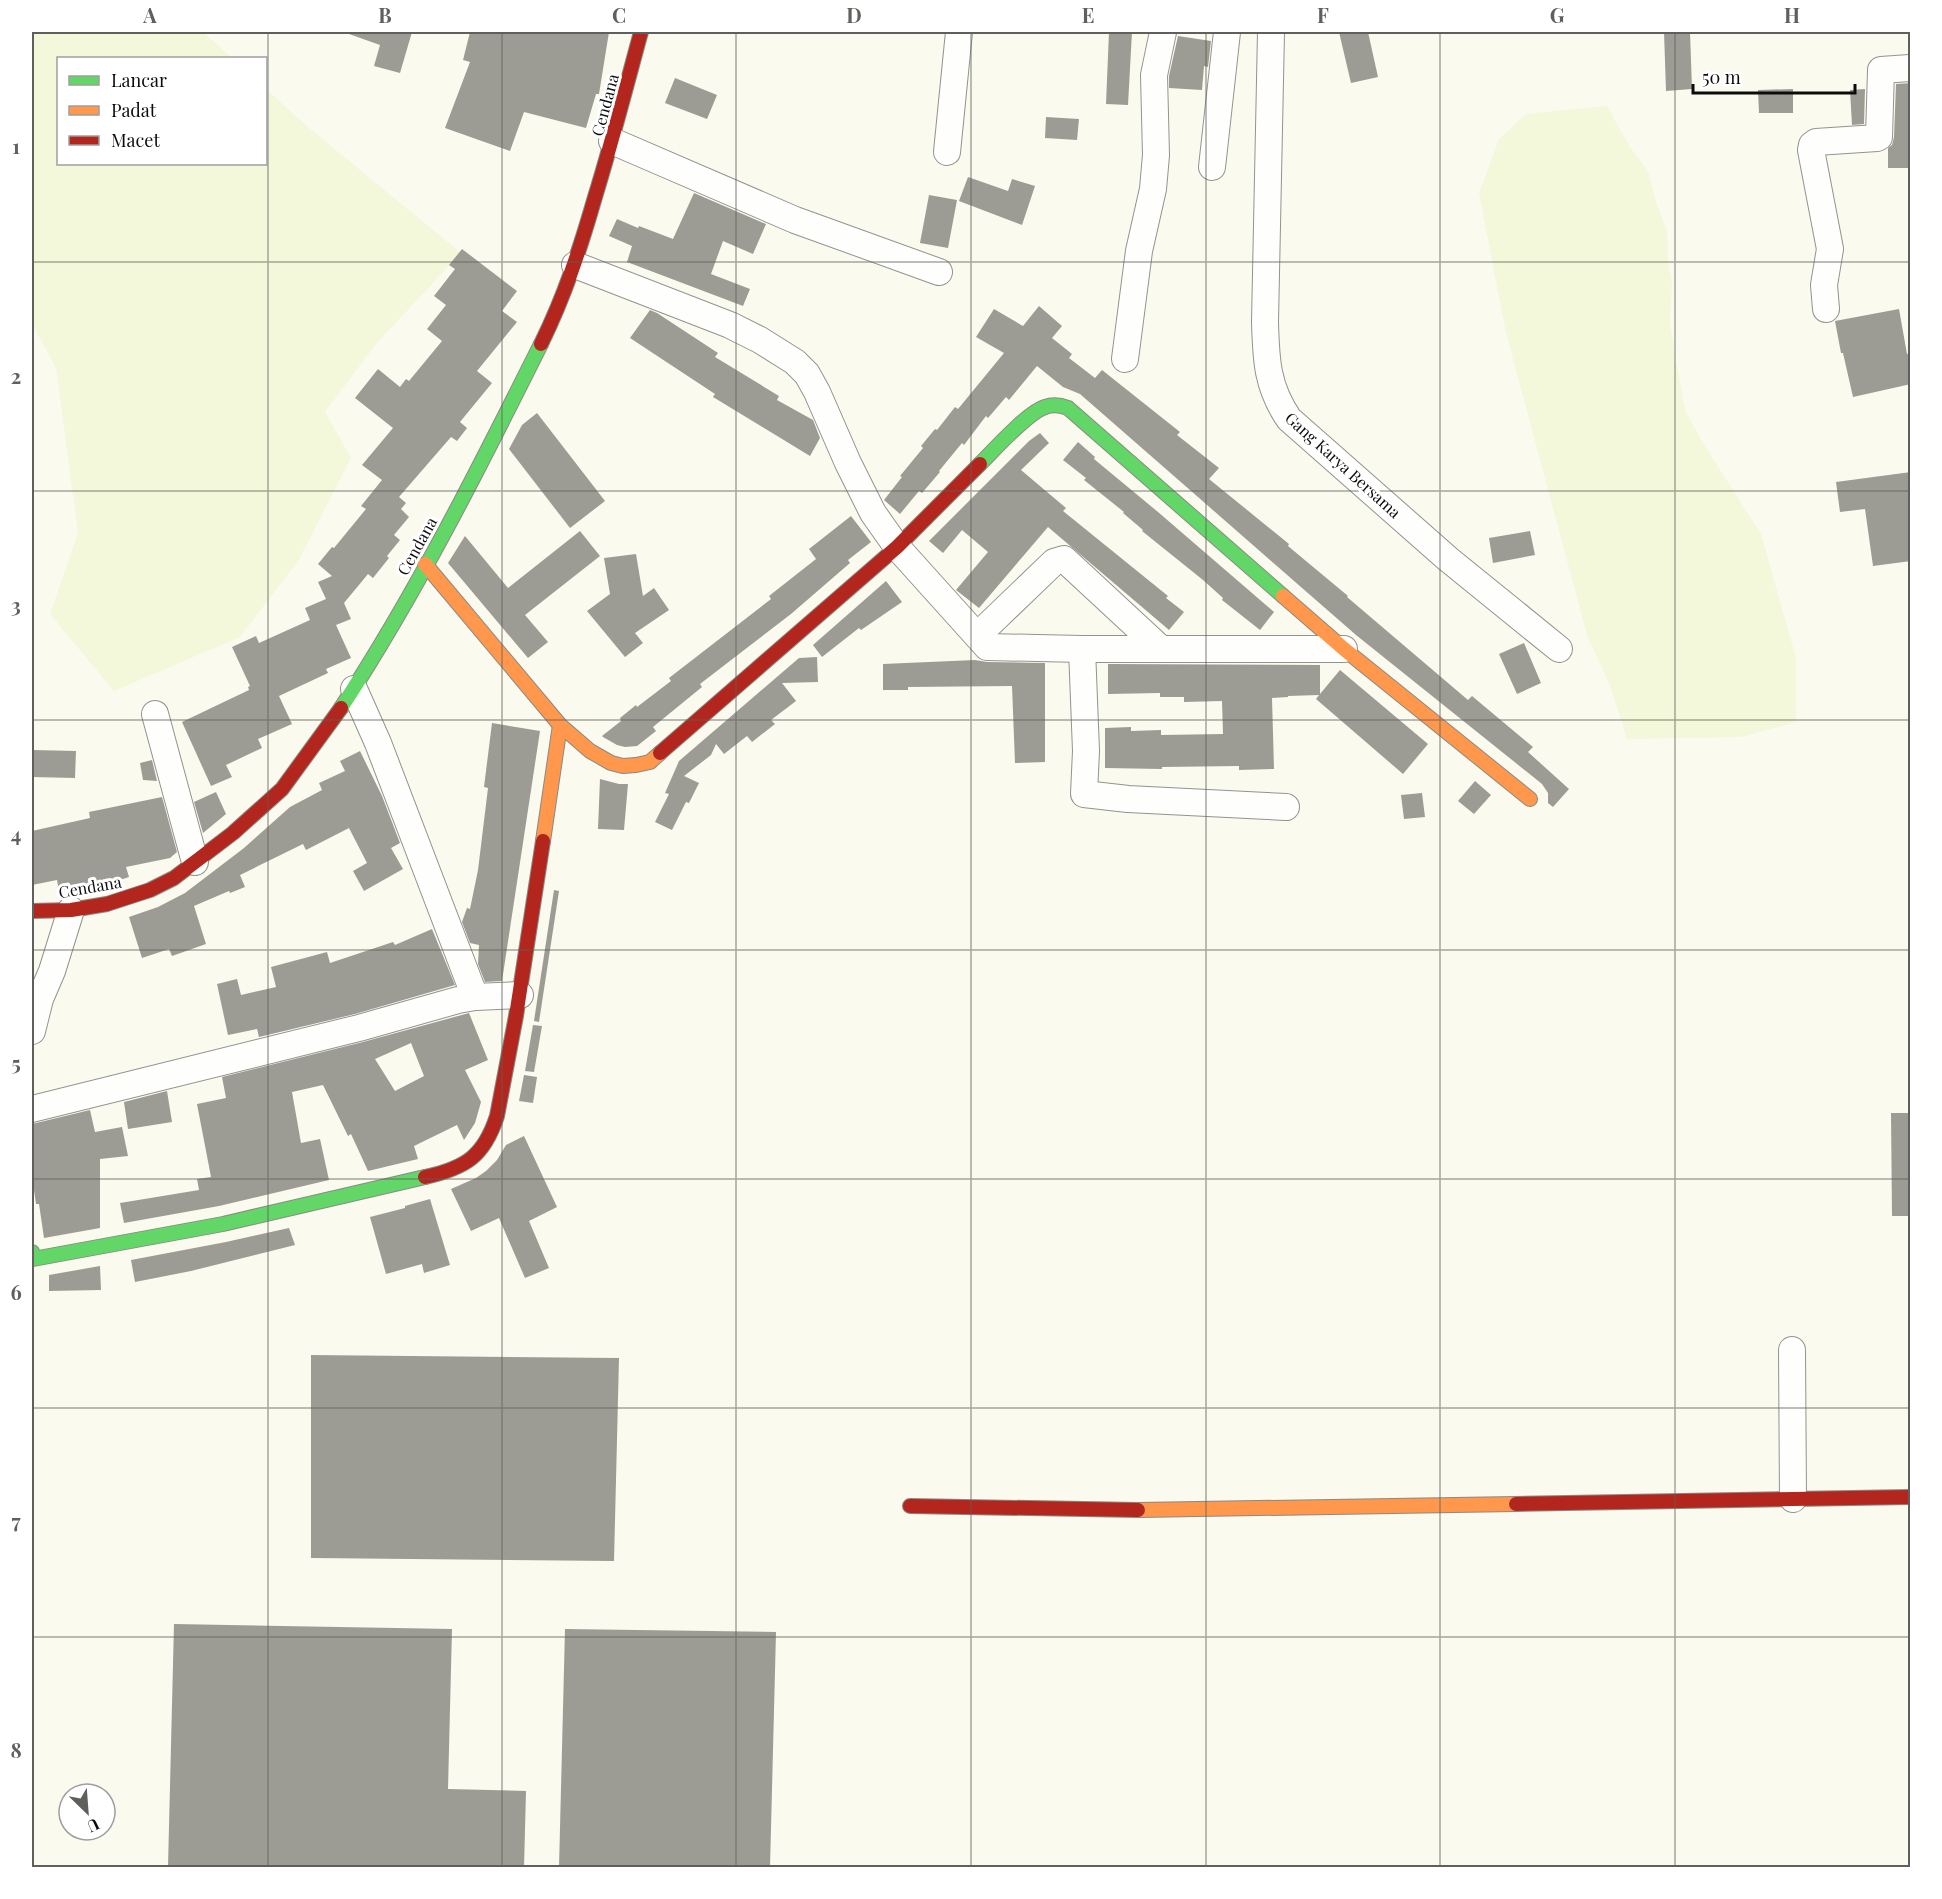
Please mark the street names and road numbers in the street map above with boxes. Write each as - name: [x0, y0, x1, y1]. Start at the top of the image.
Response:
- street label: Cendana: [586, 71, 623, 138]
- street label: Gang Karya Bersama: [1281, 407, 1406, 522]
- street label: Cendana: [392, 513, 441, 579]
- street label: Cendana: [57, 871, 123, 902]

